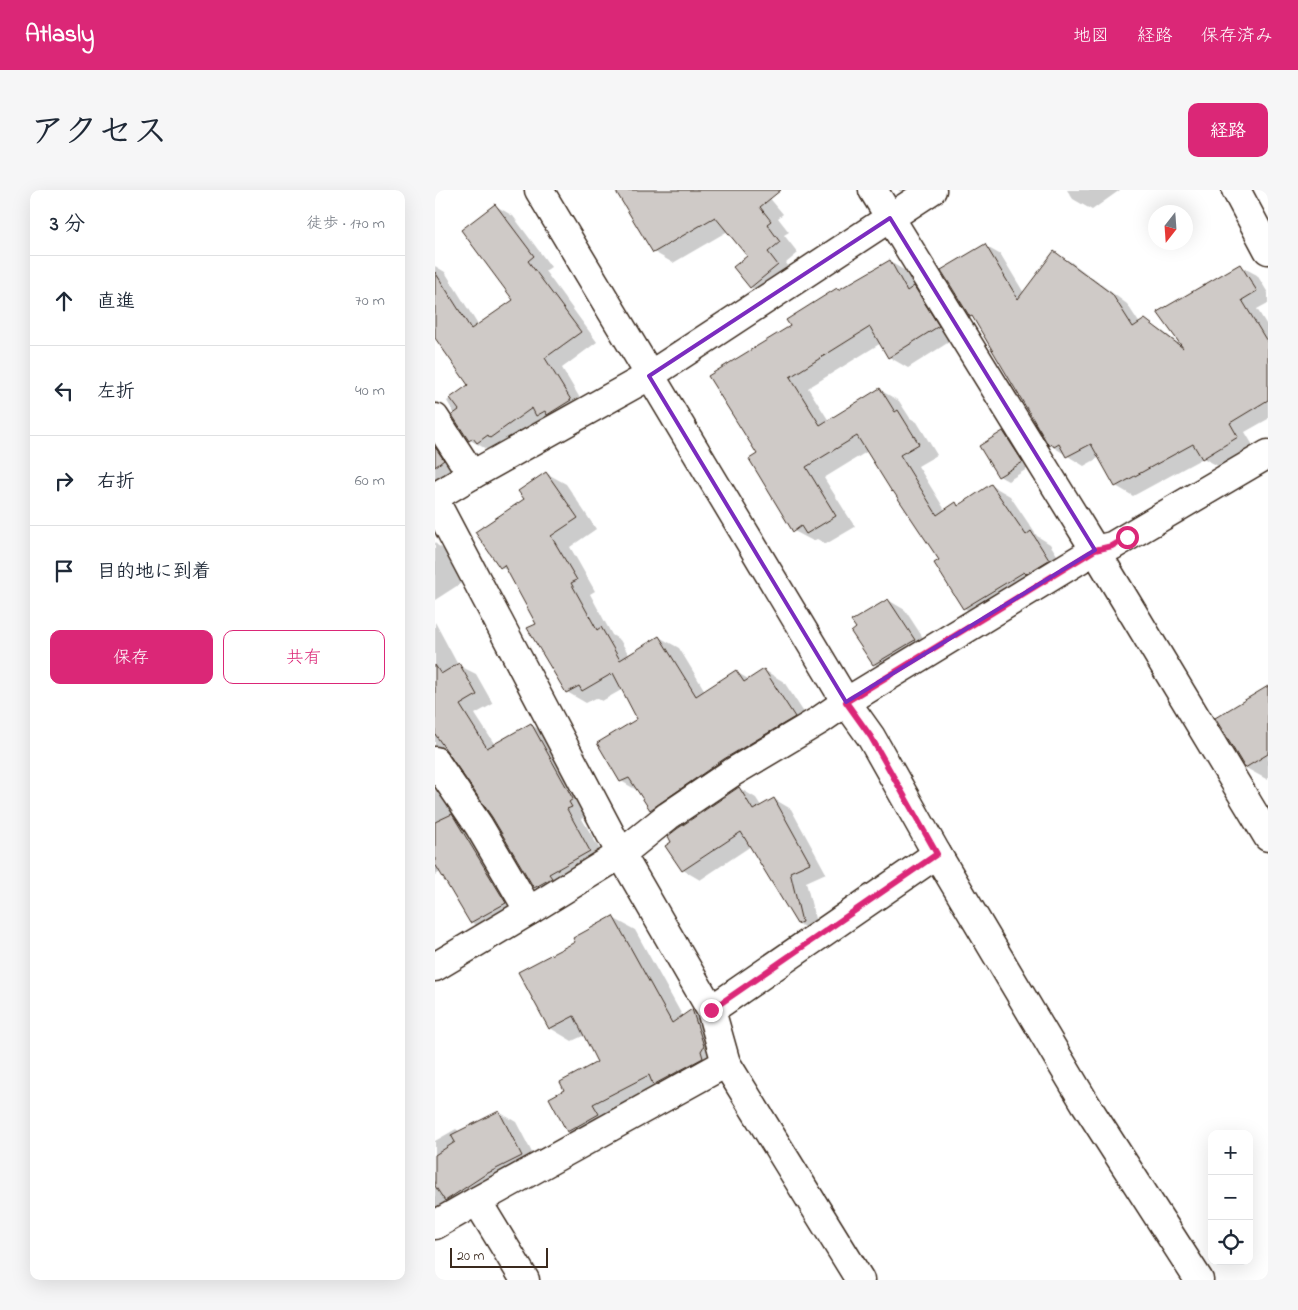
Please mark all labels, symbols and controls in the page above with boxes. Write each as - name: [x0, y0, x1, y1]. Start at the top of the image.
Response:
- text: Atlasly: [25, 18, 94, 53]
- text: 地図: [1073, 24, 1109, 50]
- text: 経路: [1137, 24, 1173, 50]
- text: 保存済み: [1201, 24, 1273, 50]
- button: 経路: [1188, 103, 1268, 157]
- text: アクセス: [30, 108, 168, 159]
- north arrow: [1148, 205, 1193, 250]
- text: 3 分: [50, 210, 85, 240]
- text: 徒歩 · 170 m: [307, 212, 385, 236]
- icon: ahead: [50, 287, 78, 315]
- text: 直進: [97, 289, 135, 316]
- text: 70 m: [355, 289, 385, 313]
- icon: left: [50, 377, 78, 405]
- text: 左折: [97, 379, 135, 406]
- text: 40 m: [355, 379, 385, 403]
- icon: right: [50, 467, 78, 495]
- text: 右折: [97, 469, 135, 496]
- text: 60 m: [355, 469, 385, 493]
- route start: [1116, 526, 1139, 549]
- icon: arrive: [50, 557, 78, 585]
- text: 目的地に到着: [97, 559, 211, 586]
- button: 保存: [50, 630, 213, 684]
- button: 共有: [223, 630, 385, 684]
- route end: [700, 999, 723, 1022]
- map controls: [1208, 1130, 1253, 1265]
- button: +: [1208, 1130, 1253, 1175]
- button: −: [1208, 1175, 1253, 1220]
- button: locate: [1208, 1220, 1253, 1265]
- scale bar: [450, 1245, 547, 1268]
- text: 20 m: [457, 1246, 484, 1267]

